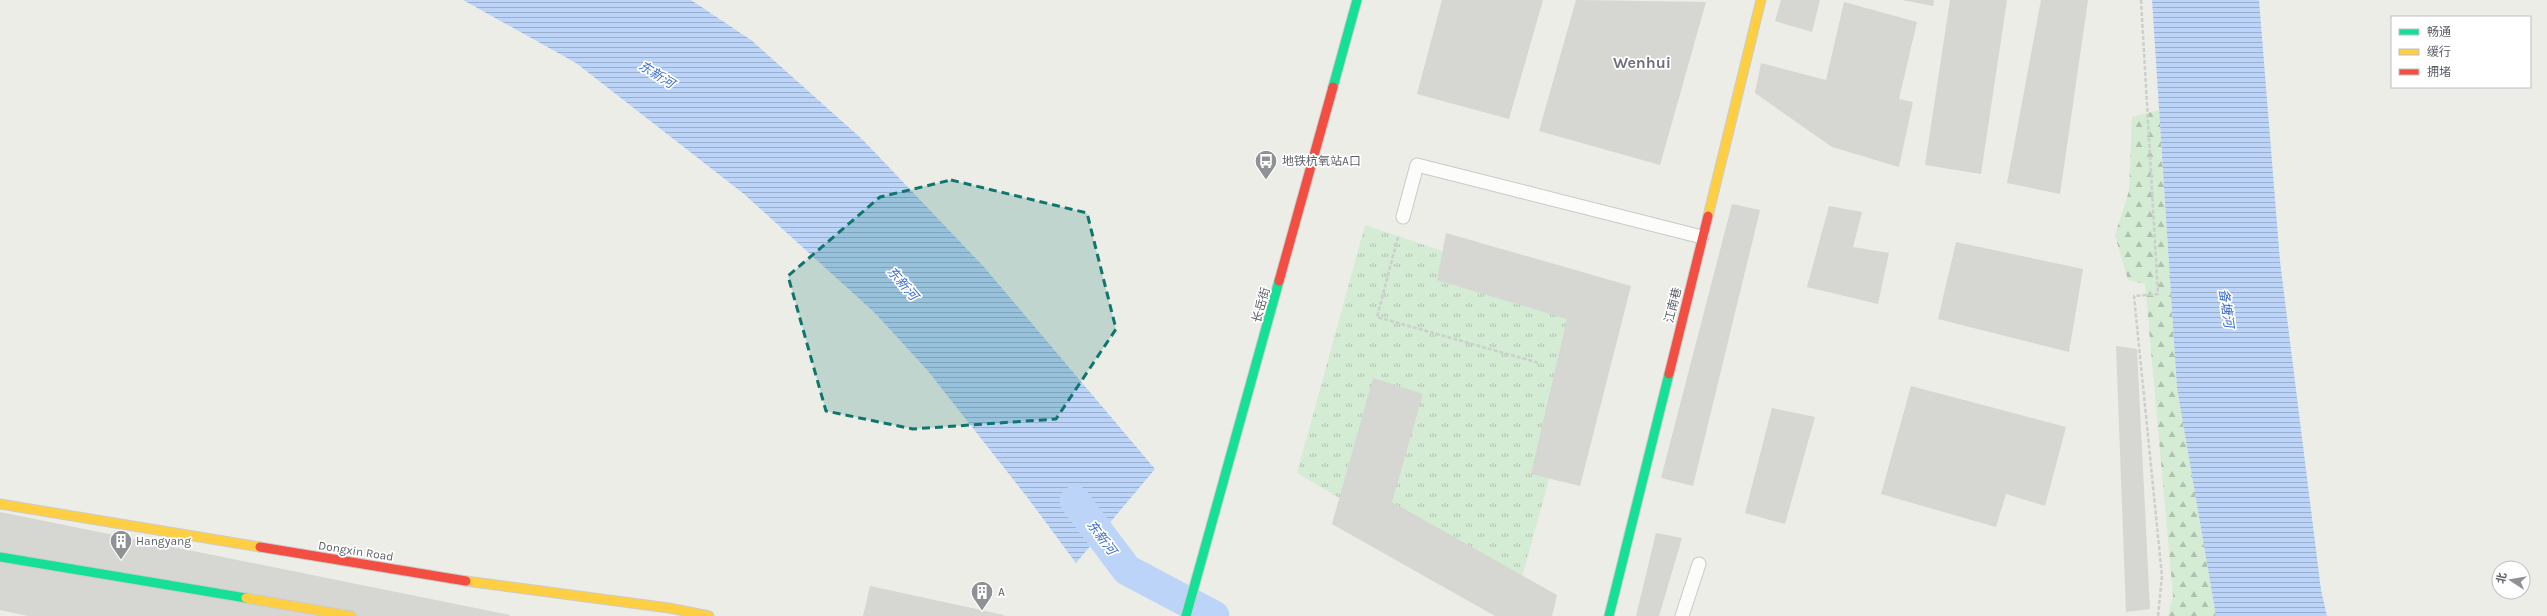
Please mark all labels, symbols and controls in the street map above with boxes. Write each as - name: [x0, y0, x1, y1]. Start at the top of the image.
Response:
- legend: [2391, 16, 2531, 88]
- text: 畅通: [2427, 25, 2451, 39]
- text: 缓行: [2427, 45, 2451, 59]
- district label: Wenhui: [1613, 53, 1671, 72]
- water label: 东新河: [636, 58, 680, 93]
- text: 拥堵: [2427, 65, 2451, 79]
- bus stop icon: 地铁杭氧站A口: [1253, 148, 1279, 181]
- place label: 地铁杭氧站A口: [1282, 154, 1361, 168]
- water label: 东新河: [884, 264, 923, 305]
- street label: 长岳街: [1249, 286, 1273, 324]
- street label: 江南巷: [1662, 286, 1684, 324]
- water label: 备塘河: [2216, 288, 2237, 331]
- water label: 东新河: [1084, 517, 1121, 560]
- building icon: Hangyang: [108, 528, 134, 561]
- place label: Hangyang: [136, 534, 191, 548]
- street label: Dongxin Road: [317, 538, 395, 564]
- north arrow: [2491, 560, 2531, 600]
- text: 北: [2494, 571, 2509, 585]
- building icon: A: [969, 579, 995, 612]
- place label: A: [998, 585, 1005, 599]

